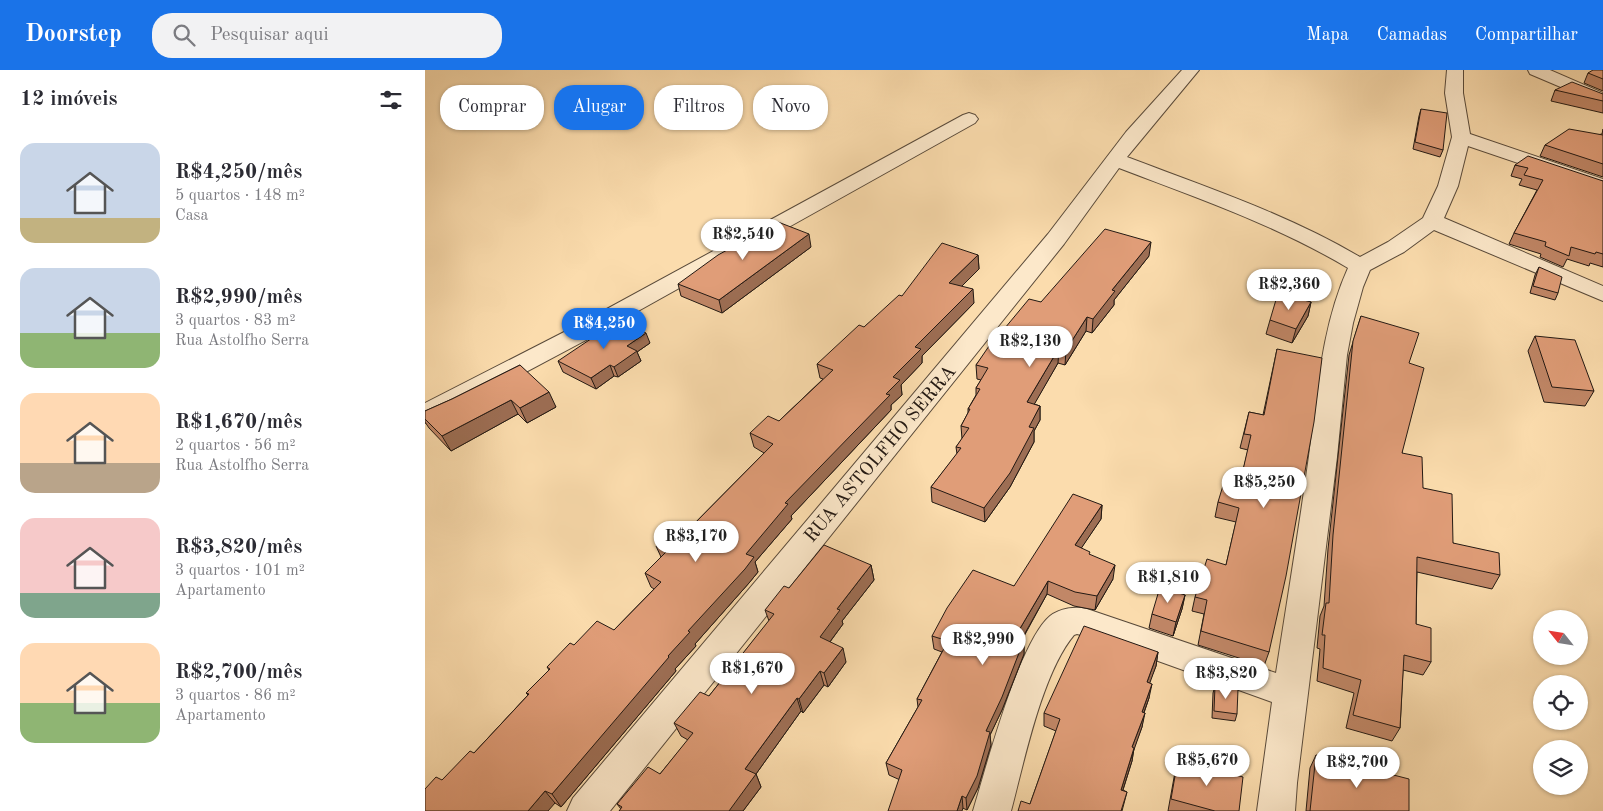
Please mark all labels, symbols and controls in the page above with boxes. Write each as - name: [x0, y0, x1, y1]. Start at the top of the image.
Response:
- search box: [152, 13, 502, 58]
- icon: search: [170, 21, 198, 49]
- text: Doorstep: [25, 23, 122, 47]
- text: Pesquisar aqui: [210, 26, 329, 45]
- text: Mapa: [1307, 26, 1349, 44]
- text: Camadas: [1377, 26, 1447, 44]
- text: Compartilhar: [1475, 26, 1578, 44]
- chip: Comprar: [440, 85, 544, 130]
- chip: Alugar: [554, 85, 644, 130]
- chip: Filtros: [654, 85, 743, 130]
- chip: Novo: [753, 85, 828, 130]
- icon: filters: [377, 86, 405, 114]
- text: 12 imóveis: [20, 89, 118, 110]
- text: R$4,250/mês: [175, 162, 302, 183]
- icon: home: [60, 163, 120, 223]
- text: 5 quartos · 148 m²: [175, 188, 305, 204]
- text: Casa: [175, 208, 208, 224]
- pin: R$2,540: [697, 218, 789, 261]
- text: R$2,540: [712, 227, 774, 243]
- pin: R$2,360: [1243, 268, 1335, 311]
- text: R$2,360: [1258, 277, 1320, 293]
- text: R$2,990/mês: [175, 287, 302, 308]
- icon: home: [60, 288, 120, 348]
- pin: R$4,250: [558, 308, 650, 350]
- text: 3 quartos · 83 m²: [175, 313, 296, 329]
- text: R$4,250: [573, 316, 635, 332]
- pin: R$2,130: [984, 326, 1076, 368]
- text: Rua Astolfho Serra: [175, 333, 309, 349]
- text: R$2,130: [999, 334, 1061, 350]
- street label: RUA ASTOLFHO SERRA: [801, 362, 961, 547]
- text: R$1,670/mês: [175, 412, 302, 433]
- icon: home: [60, 413, 120, 473]
- text: 2 quartos · 56 m²: [175, 438, 296, 454]
- text: Rua Astolfho Serra: [175, 458, 309, 474]
- pin: R$5,250: [1218, 466, 1310, 509]
- text: R$5,250: [1233, 475, 1295, 491]
- pin: R$3,170: [650, 520, 742, 563]
- text: R$3,170: [665, 529, 727, 545]
- text: R$3,820/mês: [175, 537, 302, 558]
- icon: home: [60, 538, 120, 598]
- pin: R$1,810: [1122, 562, 1214, 604]
- text: 3 quartos · 101 m²: [175, 563, 305, 579]
- text: R$1,810: [1137, 570, 1199, 586]
- text: Apartamento: [175, 583, 266, 599]
- north arrow: [1533, 610, 1587, 665]
- map controls: [1533, 610, 1588, 795]
- pin: R$2,990: [937, 624, 1029, 666]
- text: R$2,990: [952, 632, 1014, 648]
- pin: R$1,670: [706, 652, 798, 695]
- pin: R$3,820: [1180, 658, 1272, 700]
- text: R$1,670: [721, 661, 783, 677]
- text: R$2,700/mês: [175, 662, 302, 683]
- icon: home: [60, 663, 120, 723]
- text: R$3,820: [1195, 666, 1257, 682]
- button: locate: [1533, 675, 1588, 730]
- text: 3 quartos · 86 m²: [175, 688, 296, 704]
- text: Apartamento: [175, 708, 266, 724]
- button: layers: [1533, 740, 1588, 795]
- pin: R$5,670: [1161, 744, 1253, 787]
- pin: R$2,700: [1311, 746, 1403, 789]
- text: R$5,670: [1176, 753, 1238, 769]
- text: R$2,700: [1326, 755, 1388, 771]

